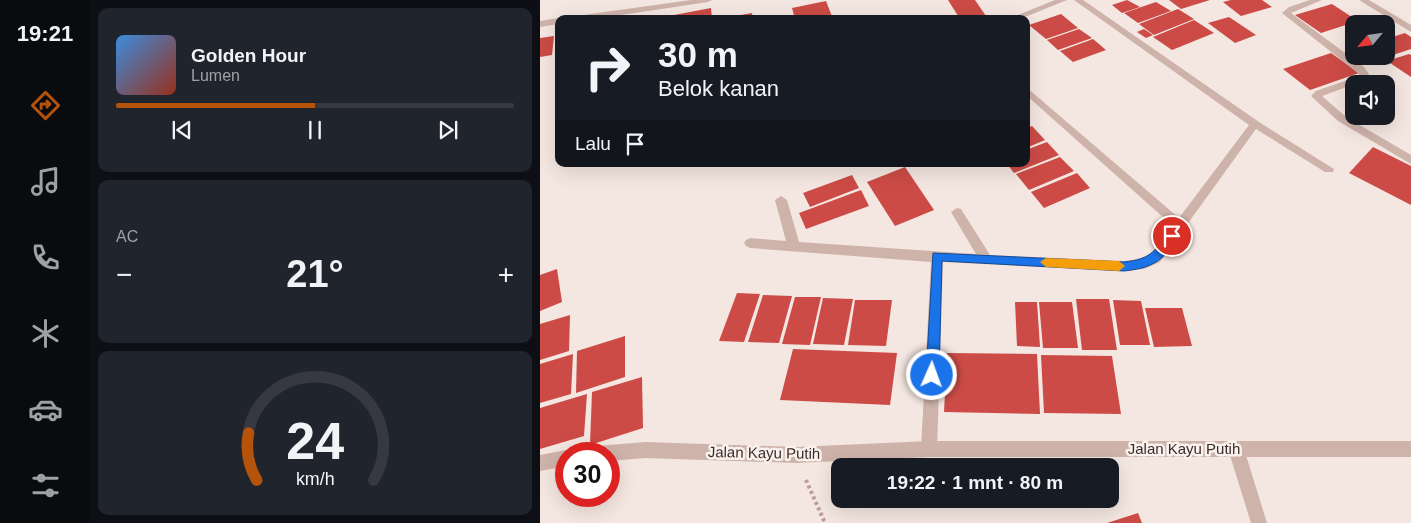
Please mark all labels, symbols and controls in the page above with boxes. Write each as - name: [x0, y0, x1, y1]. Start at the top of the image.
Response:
- north arrow: [1345, 15, 1395, 65]
- map controls: [1345, 15, 1395, 125]
- text: 19:21: [17, 21, 73, 46]
- icon: right: [575, 35, 640, 100]
- text: 30 m: [658, 35, 738, 74]
- text: Golden Hour: [191, 45, 306, 66]
- text: Lumen: [191, 67, 240, 84]
- button: sound: [1345, 75, 1395, 125]
- text: Belok kanan: [658, 76, 779, 101]
- icon: directions: [28, 88, 63, 123]
- icon: previous: [168, 116, 196, 144]
- icon: pause: [301, 116, 329, 144]
- icon: next: [434, 116, 462, 144]
- icon: arrive: [621, 130, 649, 158]
- text: Lalu: [575, 133, 611, 154]
- icon: music: [28, 164, 63, 199]
- pin: [1151, 215, 1193, 257]
- icon: arrive: [1158, 222, 1186, 250]
- text: AC: [116, 228, 138, 245]
- icon: phone: [28, 240, 63, 275]
- text: 21°: [286, 253, 344, 295]
- text: −: [116, 259, 132, 290]
- text: +: [498, 259, 514, 290]
- icon: climate: [28, 316, 63, 351]
- position arrow: [905, 348, 957, 400]
- icon: car: [28, 392, 63, 427]
- text: 24: [286, 412, 344, 470]
- street label: Jalan Kayu Putih: [1128, 440, 1240, 457]
- speed limit sign: 30: [555, 442, 620, 507]
- street label: Jalan Kayu Putih: [708, 443, 820, 462]
- icon: filters: [28, 468, 63, 503]
- text: km/h: [296, 469, 334, 489]
- text: 19:22 · 1 mnt · 80 m: [887, 472, 1063, 493]

